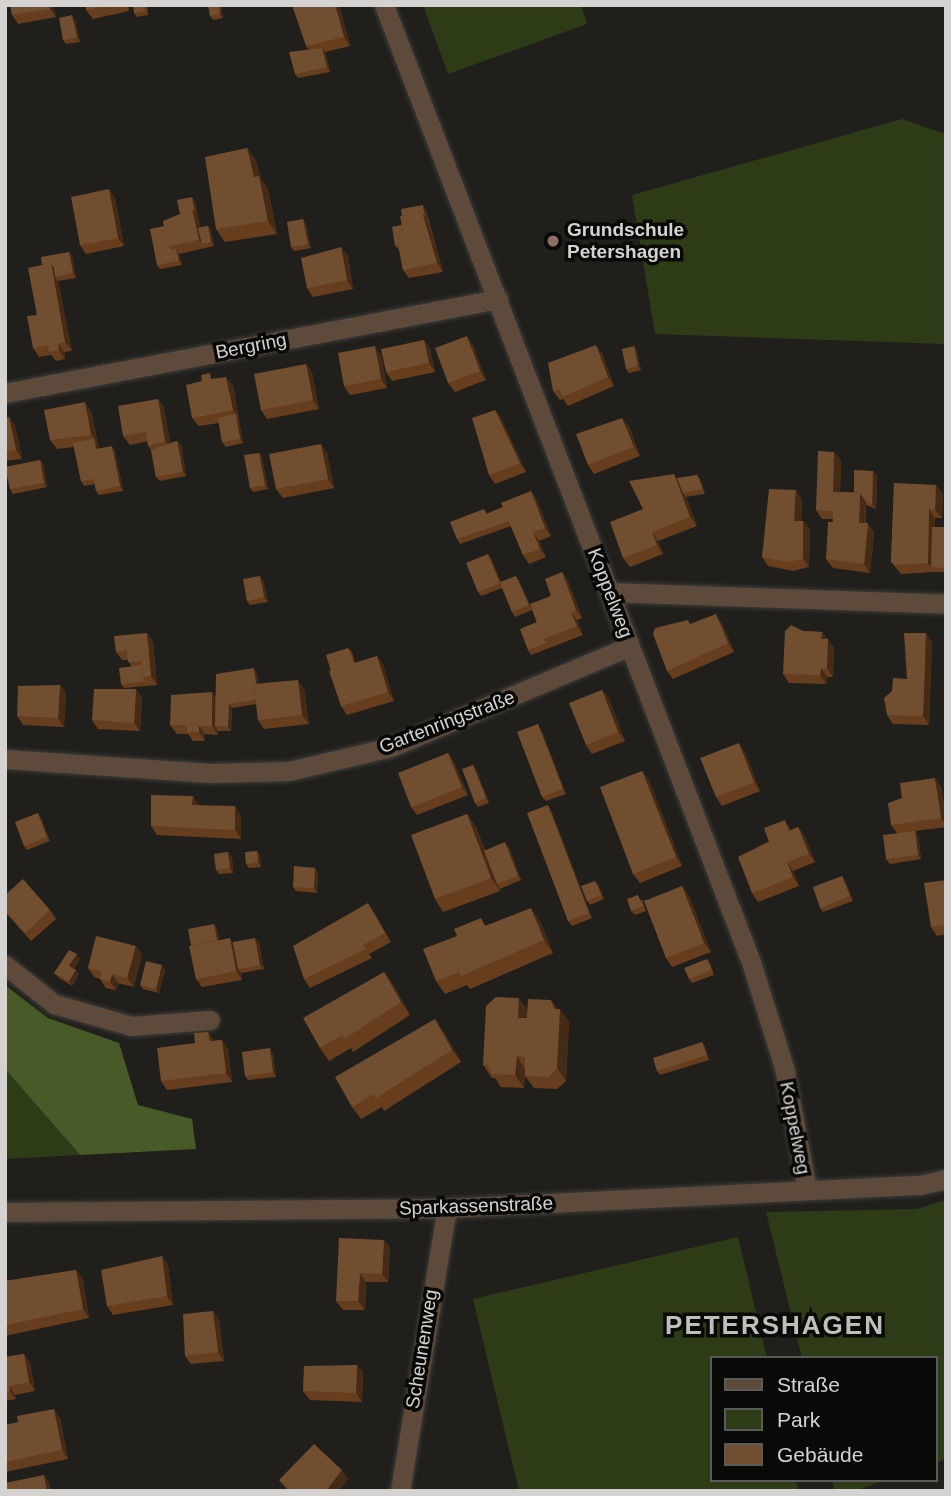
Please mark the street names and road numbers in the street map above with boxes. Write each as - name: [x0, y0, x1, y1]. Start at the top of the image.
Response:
- street label: Bergring: [214, 328, 288, 364]
- street label: Koppelweg: [583, 545, 637, 641]
- street label: Gartenringstraße: [376, 686, 518, 758]
- street label: Koppelweg: [775, 1080, 815, 1176]
- street label: Sparkassenstraße: [399, 1192, 553, 1220]
- street label: Scheunenweg: [401, 1288, 443, 1410]

